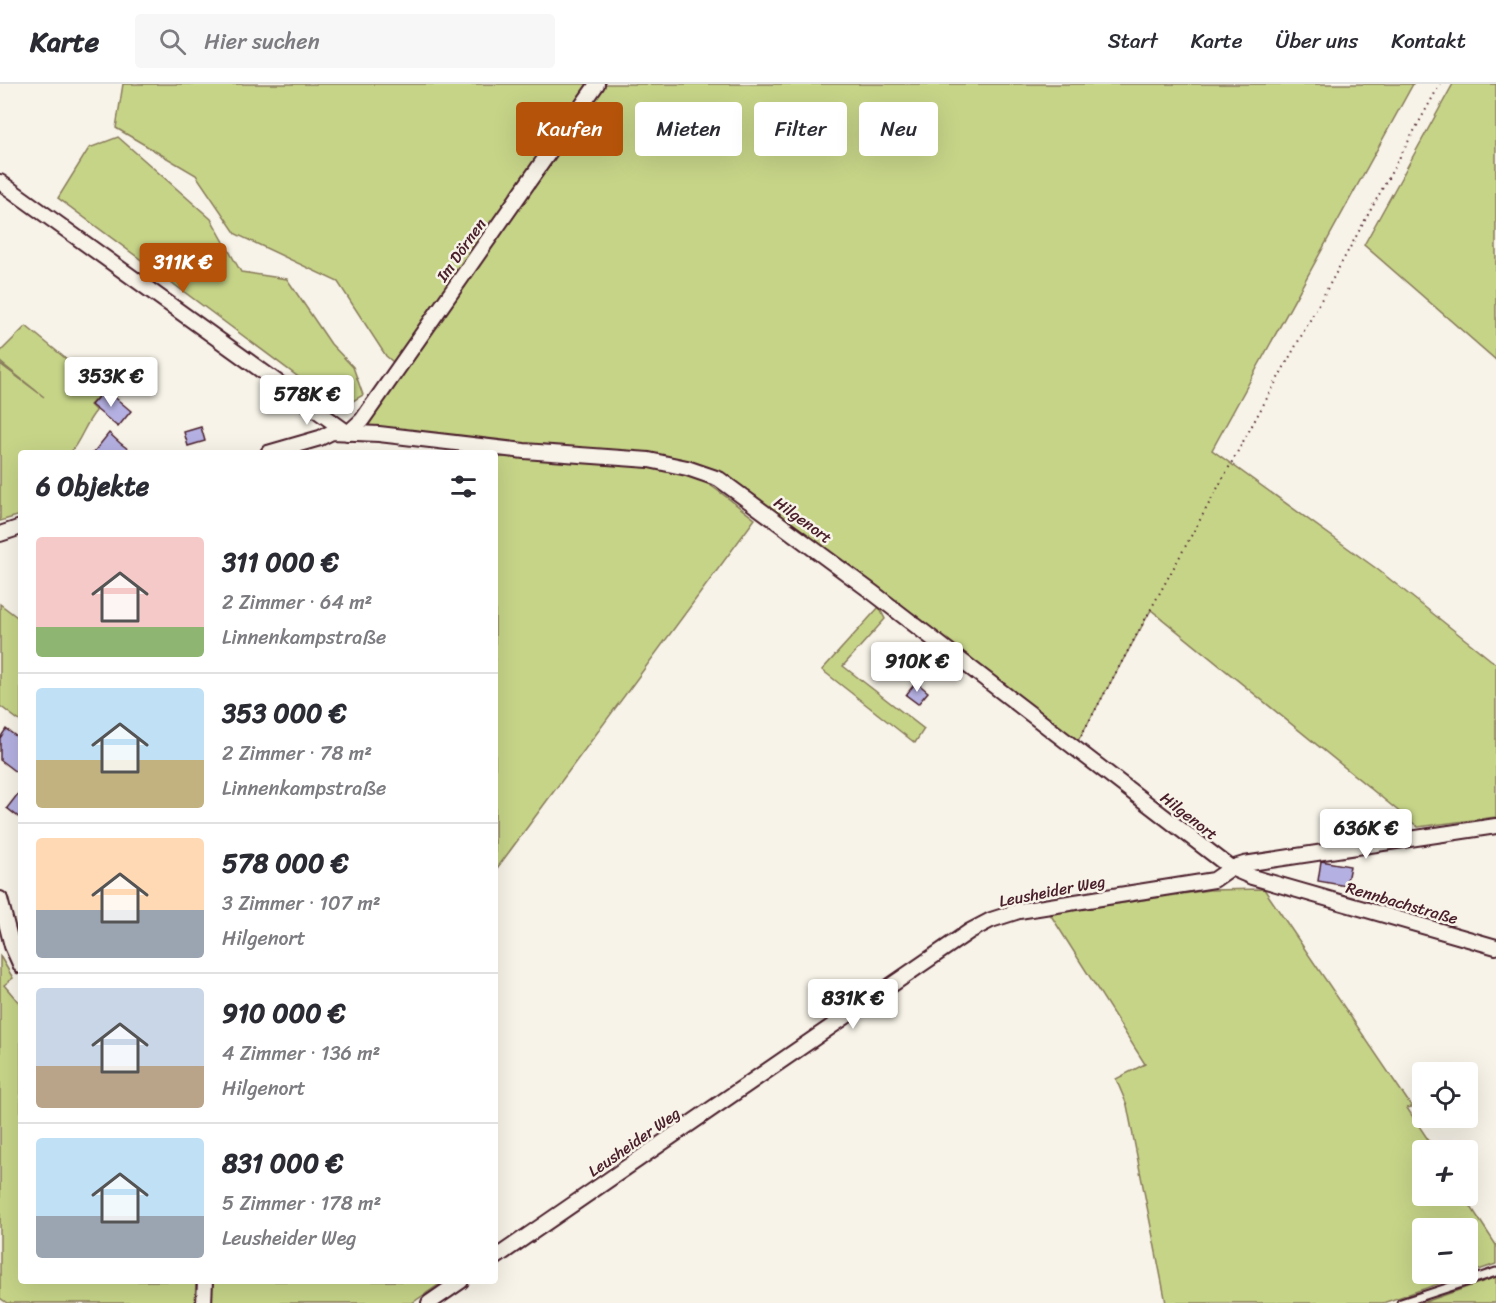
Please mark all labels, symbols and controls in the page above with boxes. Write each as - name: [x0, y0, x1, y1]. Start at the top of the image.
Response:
- search box: [135, 14, 555, 68]
- text: Karte: [30, 17, 99, 66]
- text: Hier suchen: [204, 22, 319, 61]
- text: Start: [1108, 22, 1158, 60]
- text: Karte: [1191, 22, 1243, 60]
- text: Über uns: [1276, 22, 1358, 60]
- text: Kontakt: [1391, 22, 1466, 60]
- icon: search: [156, 25, 189, 58]
- chip: Kaufen: [516, 102, 623, 156]
- chip: Mieten: [635, 102, 742, 156]
- chip: Filter: [754, 102, 847, 156]
- chip: Neu: [859, 102, 938, 156]
- street label: Im Dörnen: [428, 212, 494, 289]
- pin: 311K €: [134, 243, 232, 294]
- text: 311K €: [154, 245, 212, 280]
- pin: 353K €: [62, 357, 160, 408]
- text: 353K €: [79, 359, 143, 394]
- pin: 578K €: [258, 375, 356, 426]
- text: 578K €: [274, 377, 340, 412]
- text: 6 Objekte: [36, 463, 149, 509]
- icon: filters: [447, 470, 480, 503]
- street label: Hilgenort: [767, 489, 839, 551]
- text: 311 000 €: [222, 539, 339, 585]
- icon: home: [84, 561, 156, 633]
- text: 2 Zimmer · 64 m²: [222, 585, 372, 620]
- text: Linnenkampstraße: [222, 620, 386, 655]
- pin: 910K €: [868, 642, 966, 693]
- text: 910K €: [885, 644, 949, 679]
- text: 353 000 €: [222, 690, 347, 736]
- icon: home: [84, 712, 156, 784]
- text: 2 Zimmer · 78 m²: [222, 736, 372, 771]
- text: Linnenkampstraße: [222, 771, 386, 806]
- street label: Hilgenort: [1154, 784, 1224, 848]
- pin: 636K €: [1317, 809, 1415, 860]
- text: 636K €: [1334, 811, 1398, 846]
- text: 578 000 €: [222, 840, 349, 886]
- icon: home: [84, 862, 156, 934]
- street label: Leusheider Weg: [996, 867, 1108, 915]
- street label: Rennbachstraße: [1342, 873, 1462, 933]
- text: 3 Zimmer · 107 m²: [222, 886, 381, 921]
- text: Hilgenort: [222, 921, 305, 956]
- pin: 831K €: [804, 979, 902, 1030]
- text: 831K €: [822, 981, 884, 1016]
- text: 910 000 €: [222, 990, 346, 1036]
- icon: home: [84, 1012, 156, 1084]
- text: 4 Zimmer · 136 m²: [222, 1036, 380, 1071]
- map controls: [1412, 1062, 1478, 1284]
- button: locate: [1412, 1062, 1478, 1128]
- text: Hilgenort: [222, 1071, 305, 1106]
- street label: Leusheider Weg: [582, 1099, 686, 1185]
- text: 831 000 €: [222, 1140, 343, 1186]
- button: +: [1412, 1140, 1478, 1206]
- icon: home: [84, 1162, 156, 1234]
- text: 5 Zimmer · 178 m²: [222, 1186, 381, 1221]
- button: −: [1412, 1218, 1478, 1284]
- text: Leusheider Weg: [222, 1221, 356, 1256]

